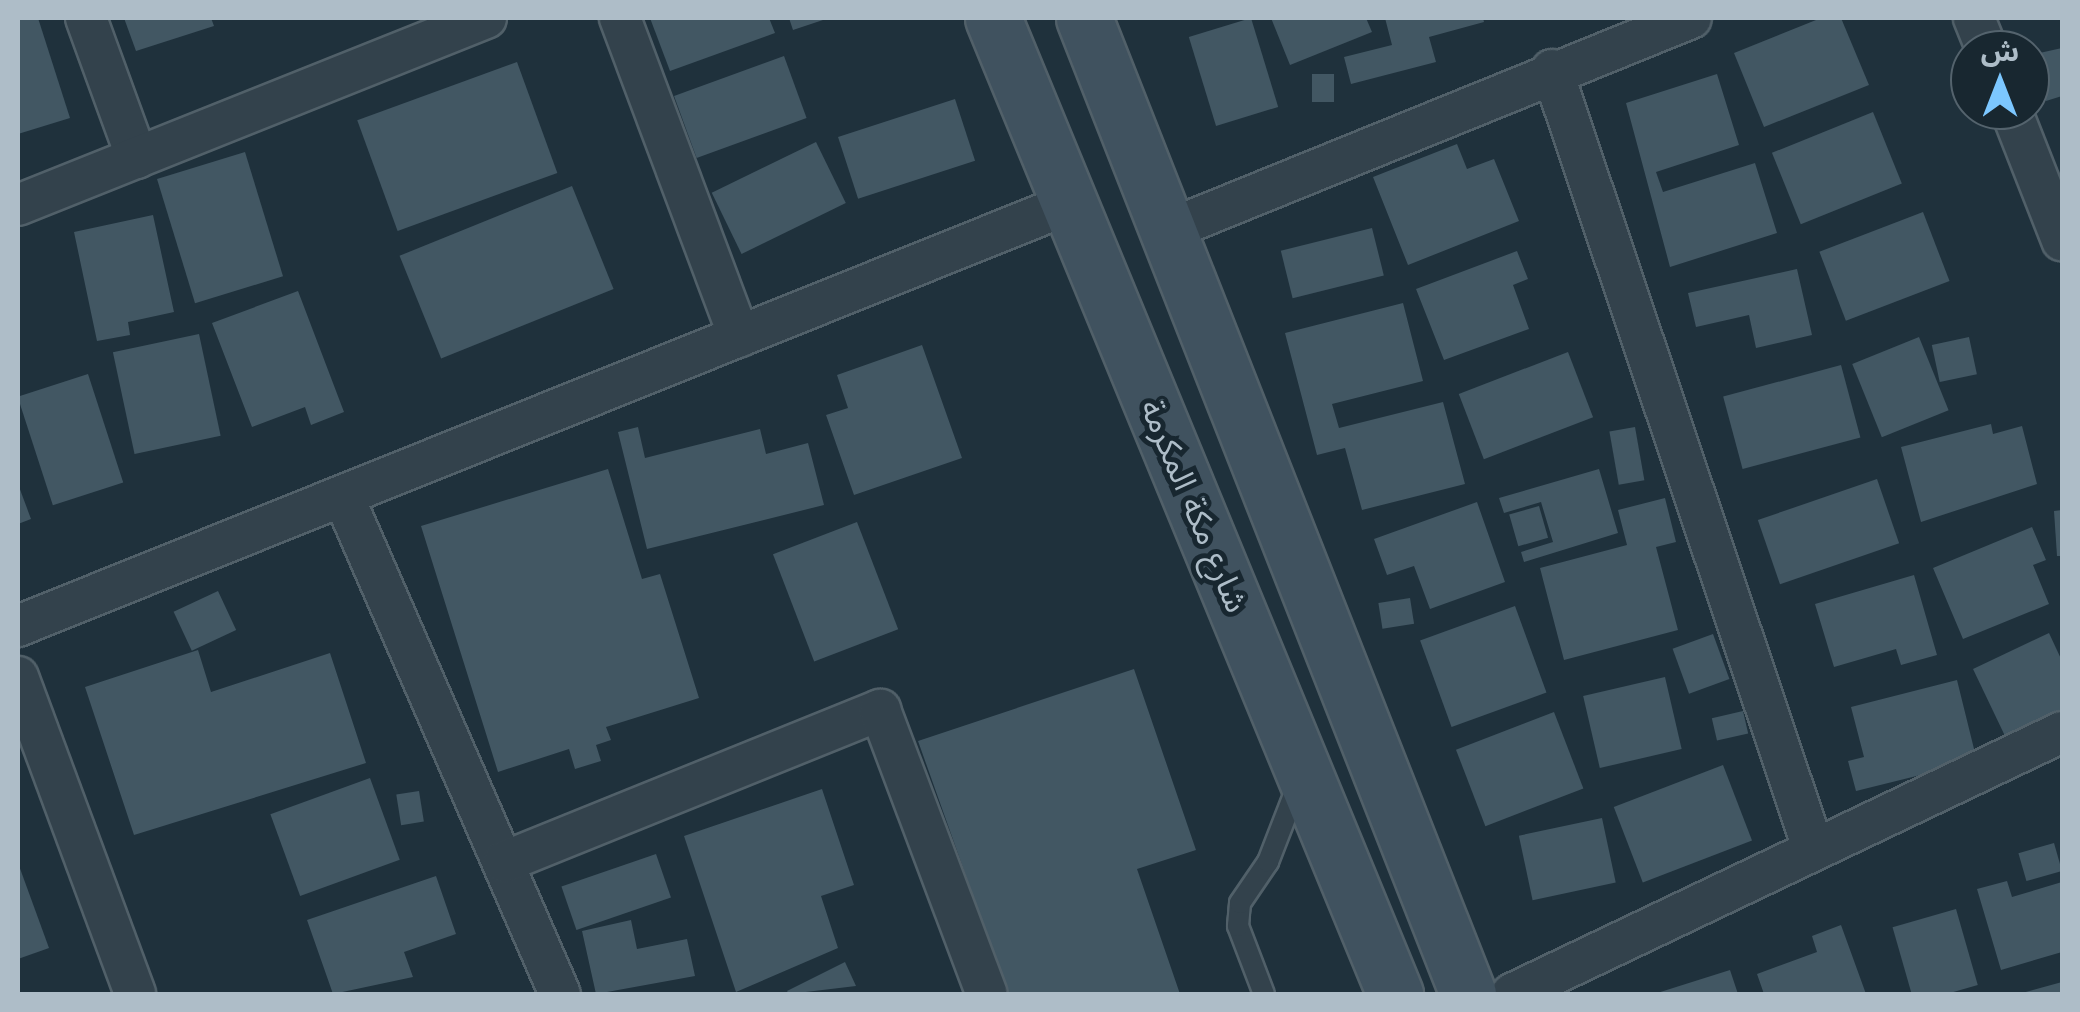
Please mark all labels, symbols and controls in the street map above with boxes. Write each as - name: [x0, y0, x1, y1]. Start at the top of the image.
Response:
- north arrow: [1950, 30, 2050, 130]
- text: ش: [1981, 35, 2019, 68]
- street label: شارع مكة المكرمة: [1132, 394, 1256, 618]

